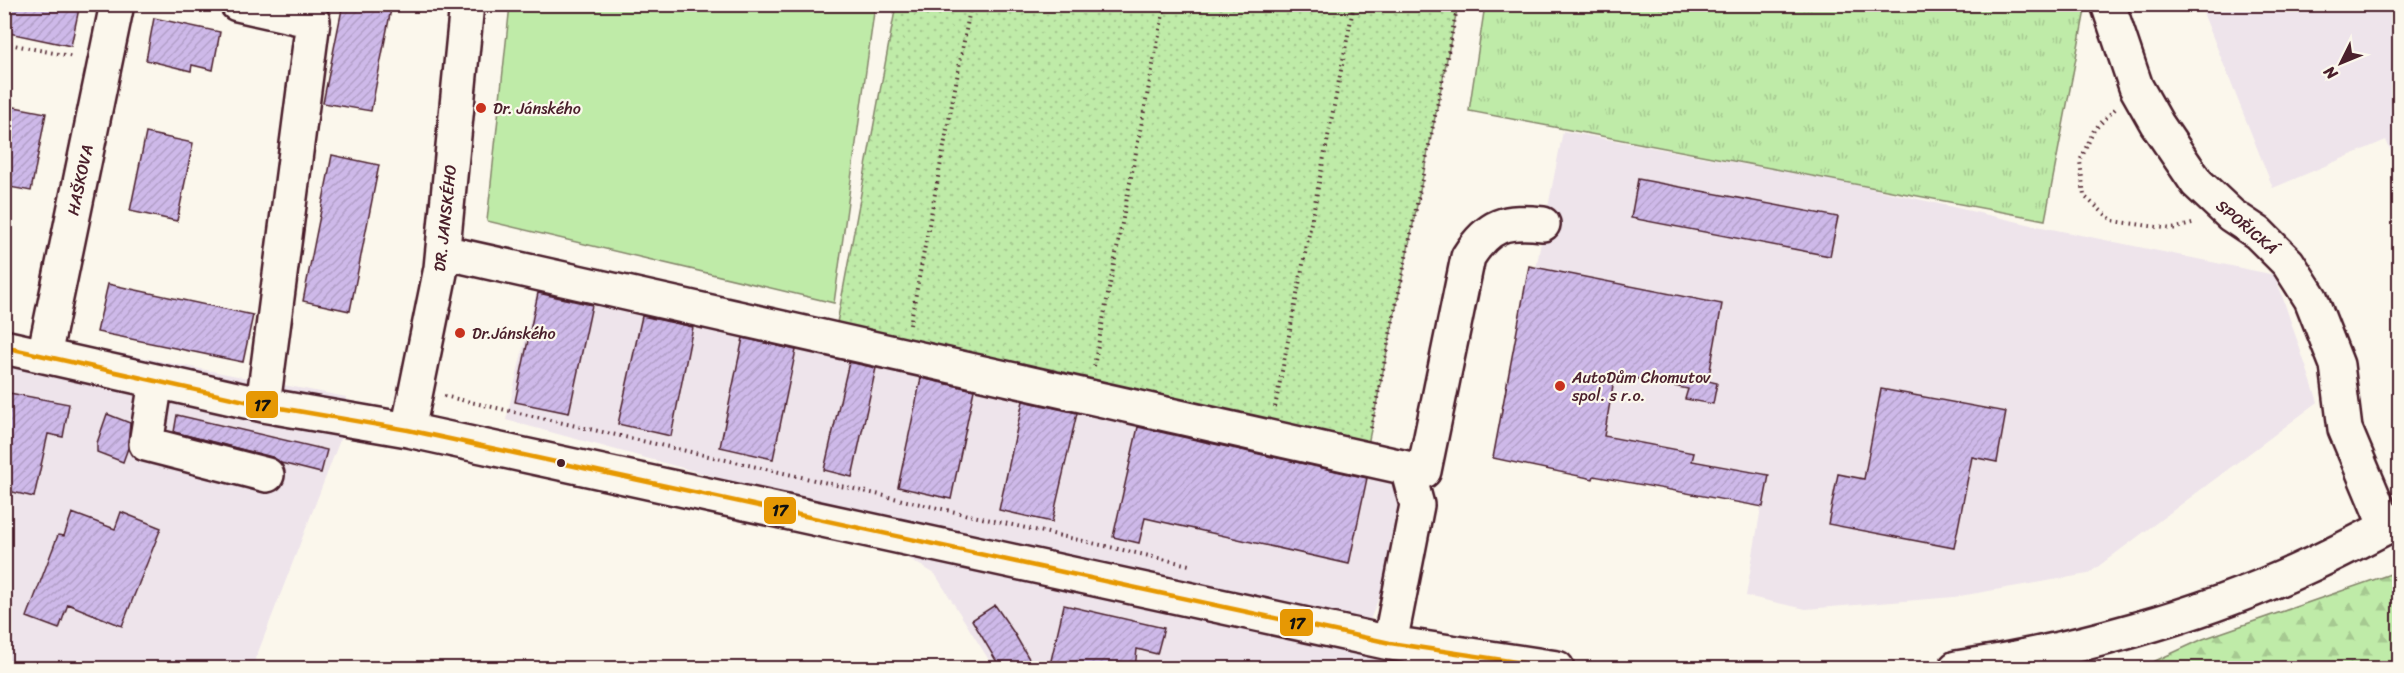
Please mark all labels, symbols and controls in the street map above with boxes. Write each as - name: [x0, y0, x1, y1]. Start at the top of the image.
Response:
- north arrow: [2311, 33, 2371, 93]
- text: N: [2315, 58, 2345, 88]
- place label: Dr. Jánského: [493, 94, 581, 123]
- marker: Dr. Jánského: [474, 101, 488, 115]
- street label: HAŠKOVA: [58, 142, 102, 218]
- street label: DR. JANSKÉHO: [425, 163, 465, 273]
- street label: SPOŘICKÁ: [2209, 192, 2287, 264]
- place label: Dr.Jánského: [472, 319, 556, 348]
- marker: Dr.Jánského: [453, 326, 467, 340]
- place label: AutoDům Chomutov spol. s r.o.: [1571, 363, 1711, 410]
- marker: AutoDům Chomutov spol. s r.o.: [1553, 379, 1567, 393]
- line badge: 17: [245, 390, 279, 419]
- text: 17: [254, 391, 272, 420]
- unlabelled marker: [555, 457, 567, 469]
- line badge: 17: [763, 496, 797, 525]
- text: 17: [772, 496, 790, 525]
- line badge: 17: [1279, 608, 1314, 637]
- text: 17: [1289, 609, 1307, 638]

